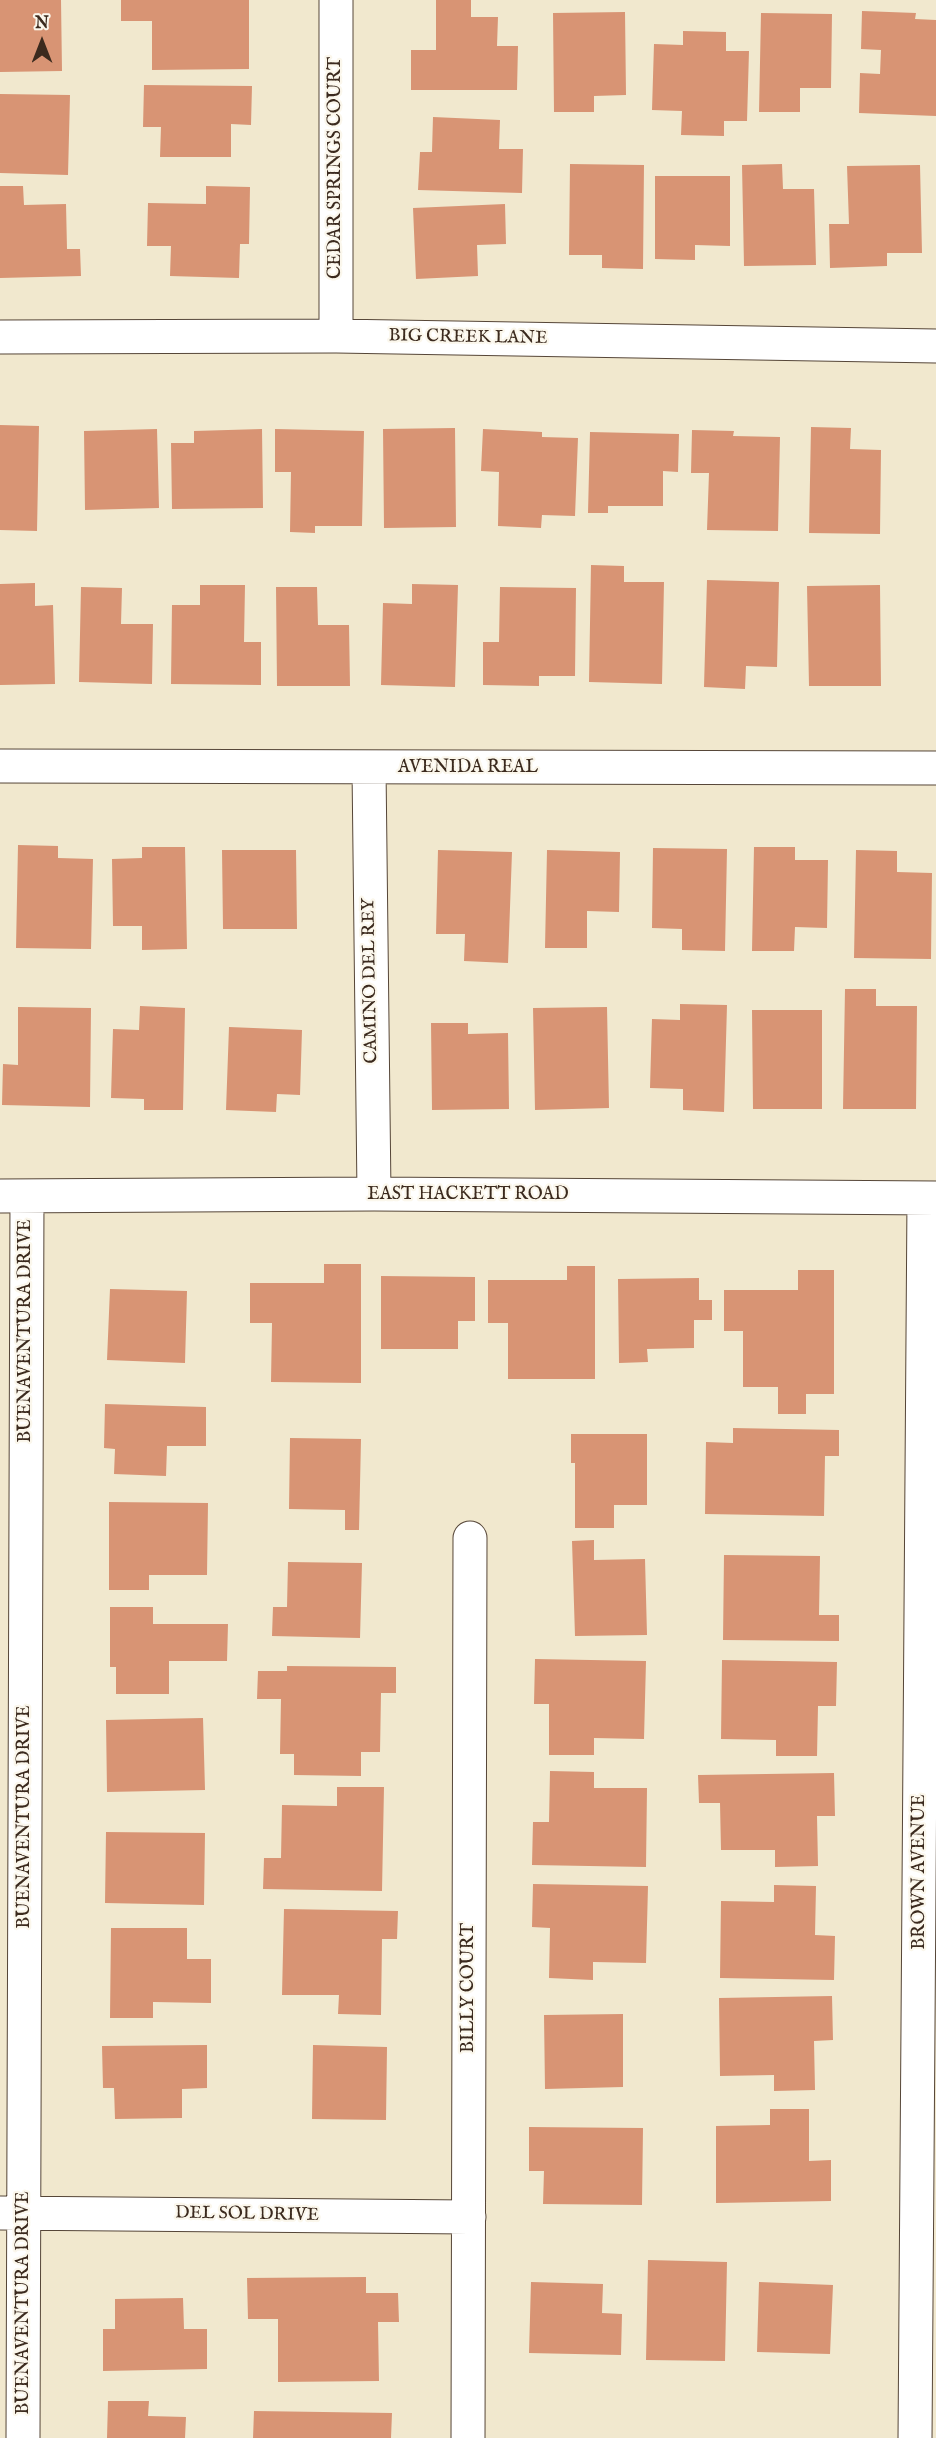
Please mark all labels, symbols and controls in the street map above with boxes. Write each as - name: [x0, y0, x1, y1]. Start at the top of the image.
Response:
- north arrow: [12, 12, 72, 72]
- text: N: [35, 14, 49, 34]
- street label: CEDAR SPRINGS COURT: [325, 57, 347, 279]
- street label: BIG CREEK LANE: [388, 326, 548, 350]
- street label: AVENIDA REAL: [398, 757, 538, 779]
- street label: CAMINO DEL REY: [359, 898, 383, 1064]
- street label: EAST HACKETT ROAD: [367, 1184, 569, 1206]
- street label: BUENAVENTURA DRIVE: [15, 1219, 37, 1443]
- street label: BUENAVENTURA DRIVE: [14, 1705, 36, 1929]
- street label: BROWN AVENUE: [909, 1794, 931, 1950]
- street label: BILLY COURT: [458, 1923, 480, 2053]
- street label: BUENAVENTURA DRIVE: [13, 2191, 35, 2415]
- street label: DEL SOL DRIVE: [175, 2203, 319, 2227]

